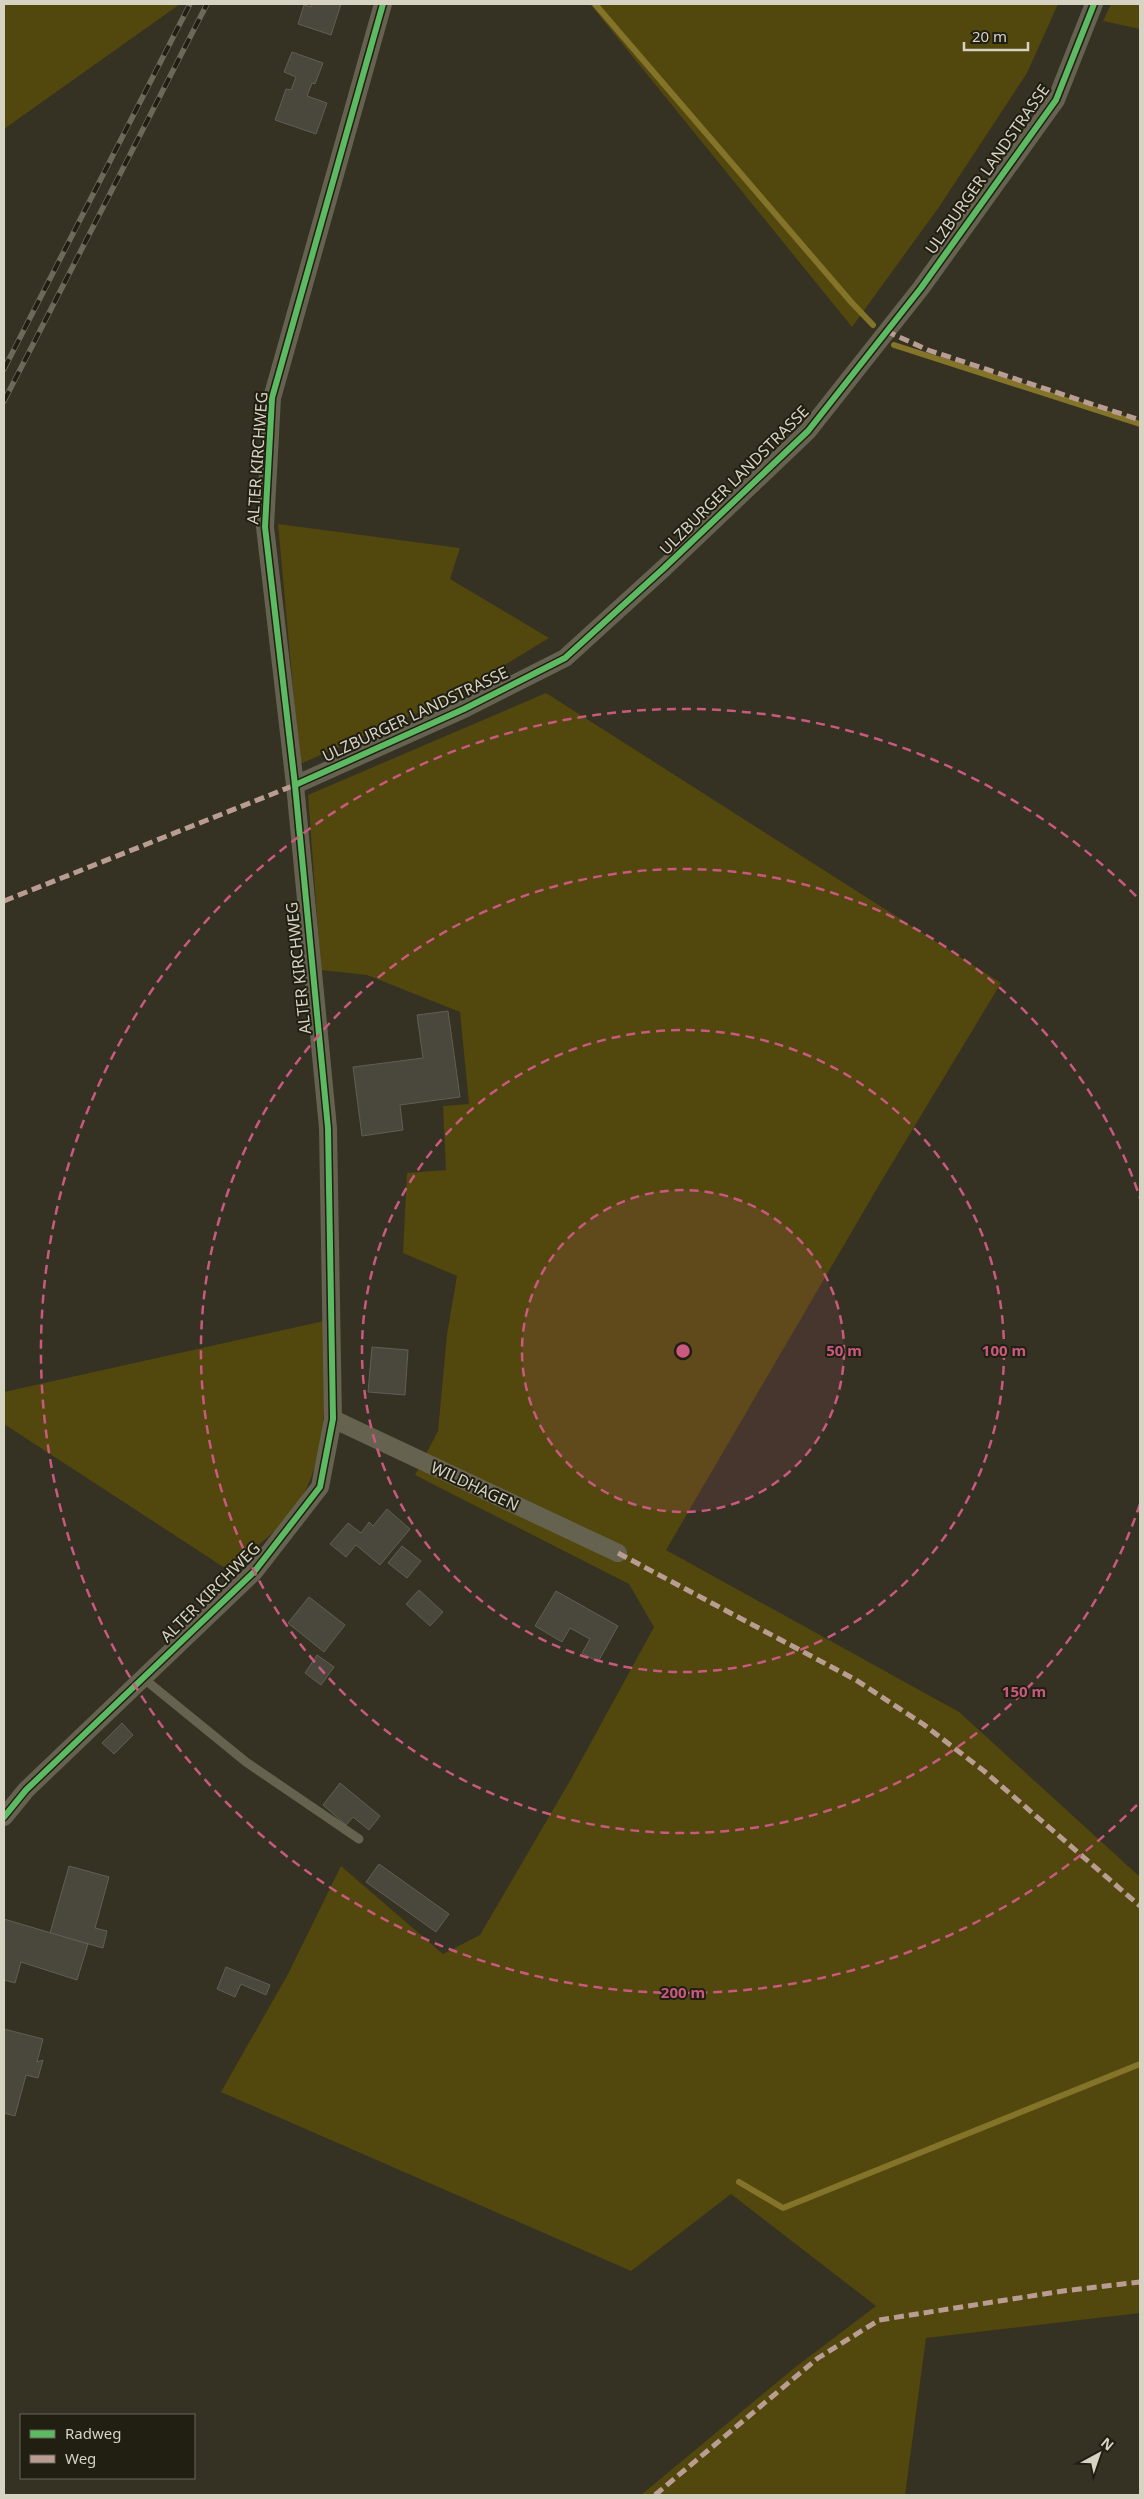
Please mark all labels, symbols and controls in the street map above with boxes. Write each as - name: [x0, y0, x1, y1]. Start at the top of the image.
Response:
- scale bar: [964, 20, 1028, 52]
- text: 20 m: [972, 26, 1007, 46]
- street label: ULZBURGER LANDSTRASSE: [920, 80, 1054, 258]
- street label: ALTER KIRCHWEG: [241, 391, 273, 525]
- street label: ULZBURGER LANDSTRASSE: [655, 401, 813, 559]
- street label: ULZBURGER LANDSTRASSE: [318, 661, 512, 767]
- street label: ALTER KIRCHWEG: [280, 901, 316, 1035]
- text: 50 m: [826, 1340, 862, 1360]
- text: 100 m: [982, 1340, 1026, 1360]
- centre of rings: [674, 1342, 692, 1360]
- street label: WILDHAGEN: [427, 1456, 523, 1516]
- street label: ALTER KIRCHWEG: [155, 1537, 265, 1647]
- text: 150 m: [1002, 1681, 1046, 1701]
- text: 200 m: [661, 1982, 705, 2002]
- legend: [20, 2414, 195, 2479]
- text: Radweg: [65, 2423, 121, 2443]
- north arrow: [1074, 2429, 1124, 2479]
- text: N: [1097, 2433, 1118, 2455]
- text: Weg: [65, 2448, 96, 2468]

